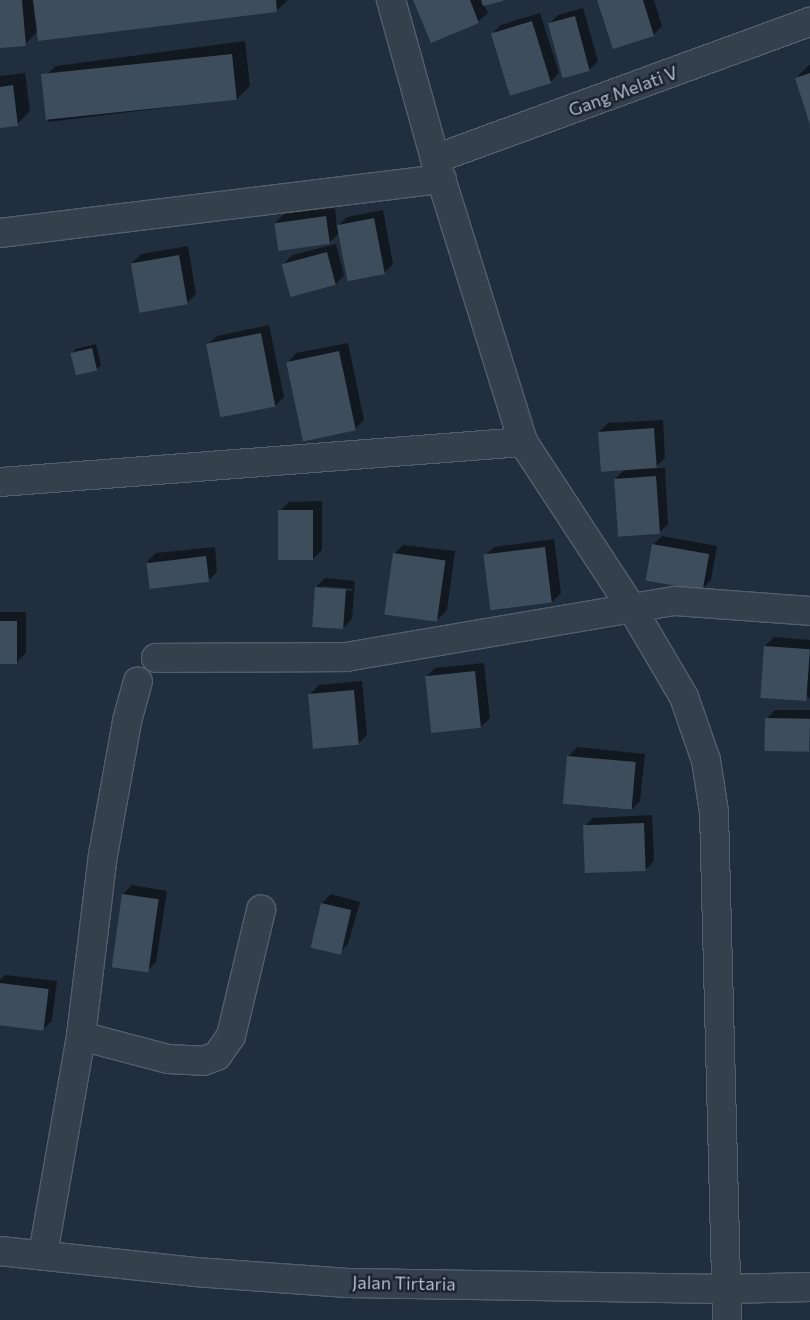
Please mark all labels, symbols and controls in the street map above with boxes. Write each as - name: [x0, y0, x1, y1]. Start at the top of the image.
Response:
- street label: Gang Melati V: [565, 61, 681, 121]
- street label: Jalan Tirtaria: [352, 1271, 456, 1295]

